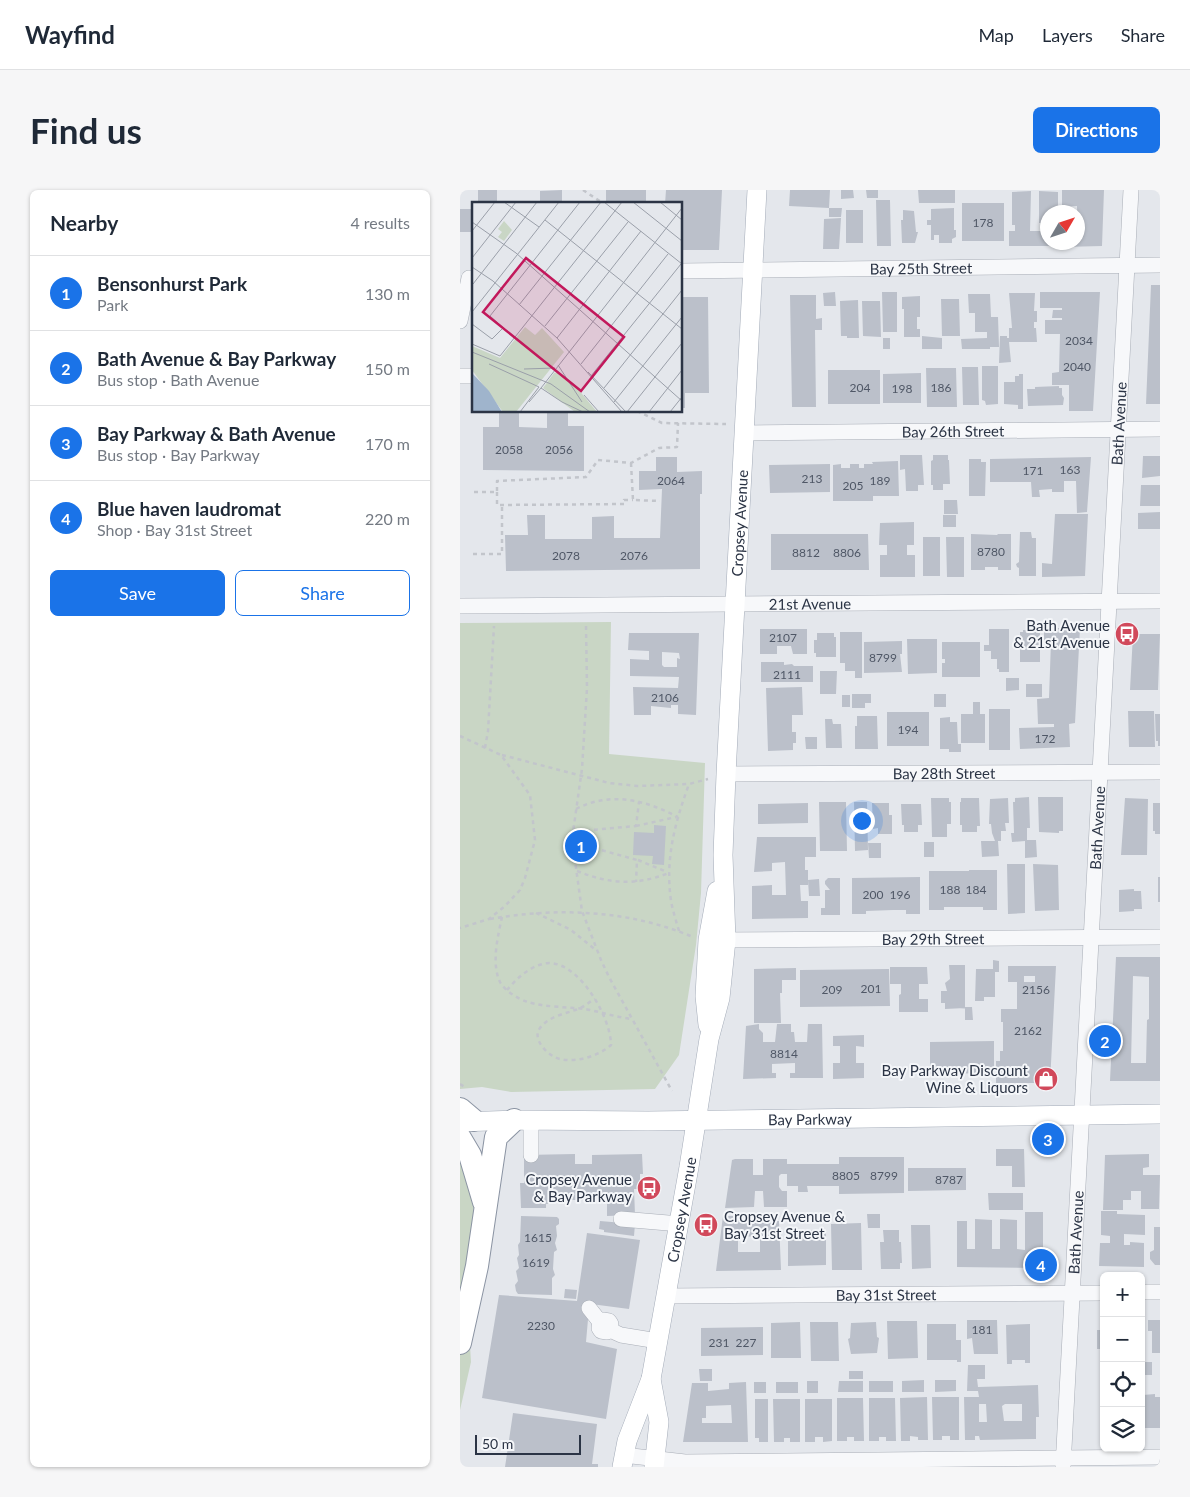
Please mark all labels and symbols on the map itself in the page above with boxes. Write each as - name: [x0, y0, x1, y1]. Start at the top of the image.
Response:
- inset map: [472, 202, 682, 412]
- north arrow: [1040, 205, 1085, 250]
- house number: 178: [973, 215, 993, 230]
- street label: Bay 25th Street: [870, 258, 973, 278]
- house number: 2034: [1065, 333, 1093, 348]
- house number: 2040: [1063, 359, 1091, 374]
- house number: 204: [850, 380, 870, 395]
- house number: 186: [931, 380, 951, 395]
- house number: 198: [892, 381, 912, 396]
- street label: Bath Avenue: [1107, 381, 1130, 466]
- street label: Bay 26th Street: [902, 421, 1005, 440]
- house number: 2058: [495, 442, 523, 457]
- house number: 2056: [545, 442, 573, 457]
- house number: 163: [1060, 462, 1080, 477]
- house number: 171: [1023, 463, 1043, 478]
- street label: Cropsey Avenue: [728, 469, 751, 577]
- house number: 213: [802, 471, 822, 486]
- house number: 2064: [657, 473, 685, 488]
- house number: 189: [870, 473, 890, 488]
- house number: 205: [843, 478, 863, 493]
- house number: 8780: [977, 544, 1005, 559]
- house number: 8812: [792, 545, 820, 560]
- house number: 8806: [833, 545, 861, 560]
- house number: 2078: [552, 548, 580, 563]
- house number: 2076: [620, 548, 648, 563]
- street label: 21st Avenue: [769, 594, 851, 613]
- place label: Bath Avenue & 21st Avenue: [1013, 616, 1110, 651]
- bus stop icon: Bath Avenue & 21st Avenue: [1114, 621, 1140, 647]
- house number: 2107: [769, 630, 797, 645]
- house number: 8799: [869, 650, 897, 665]
- house number: 2111: [773, 667, 801, 682]
- house number: 2106: [651, 690, 679, 705]
- house number: 194: [898, 722, 918, 737]
- house number: 172: [1035, 731, 1055, 746]
- street label: Bay 28th Street: [893, 764, 996, 782]
- street label: Bath Avenue: [1086, 786, 1108, 870]
- your location: [849, 808, 875, 834]
- pin: 1: [565, 827, 597, 865]
- house number: 188: [940, 882, 960, 897]
- house number: 184: [966, 882, 986, 897]
- house number: 200: [863, 887, 883, 902]
- house number: 196: [890, 887, 910, 902]
- street label: Bay 29th Street: [882, 929, 985, 948]
- house number: 201: [861, 981, 881, 996]
- house number: 209: [822, 982, 842, 997]
- house number: 2156: [1022, 982, 1050, 997]
- pin: 2: [1089, 1022, 1121, 1060]
- house number: 2162: [1014, 1023, 1042, 1038]
- house number: 8814: [770, 1046, 798, 1061]
- place label: Bay Parkway Discount Wine & Liquors: [882, 1061, 1029, 1096]
- shop icon: Bay Parkway Discount Wine & Liquors: [1033, 1066, 1059, 1092]
- street label: Bay Parkway: [768, 1109, 852, 1128]
- pin: 3: [1032, 1120, 1064, 1158]
- street label: Cropsey Avenue: [663, 1156, 699, 1264]
- house number: 8805: [832, 1168, 860, 1183]
- house number: 8799: [870, 1168, 898, 1183]
- place label: Cropsey Avenue & Bay Parkway: [525, 1170, 632, 1205]
- house number: 8787: [935, 1172, 963, 1187]
- bus stop icon: Cropsey Avenue & Bay Parkway: [636, 1175, 662, 1201]
- street label: Bath Avenue: [1064, 1190, 1087, 1275]
- place label: Cropsey Avenue & Bay 31st Street: [724, 1207, 845, 1242]
- bus stop icon: Cropsey Avenue & Bay 31st Street: [693, 1212, 719, 1238]
- house number: 1615: [524, 1230, 552, 1245]
- pin: 4: [1025, 1246, 1057, 1284]
- house number: 1619: [522, 1255, 550, 1270]
- street label: Bay 31st Street: [836, 1285, 937, 1304]
- house number: 2230: [527, 1318, 555, 1333]
- house number: 181: [972, 1322, 992, 1337]
- house number: 231: [709, 1335, 729, 1350]
- house number: 227: [736, 1335, 756, 1350]
- scale bar: [475, 1432, 581, 1455]

